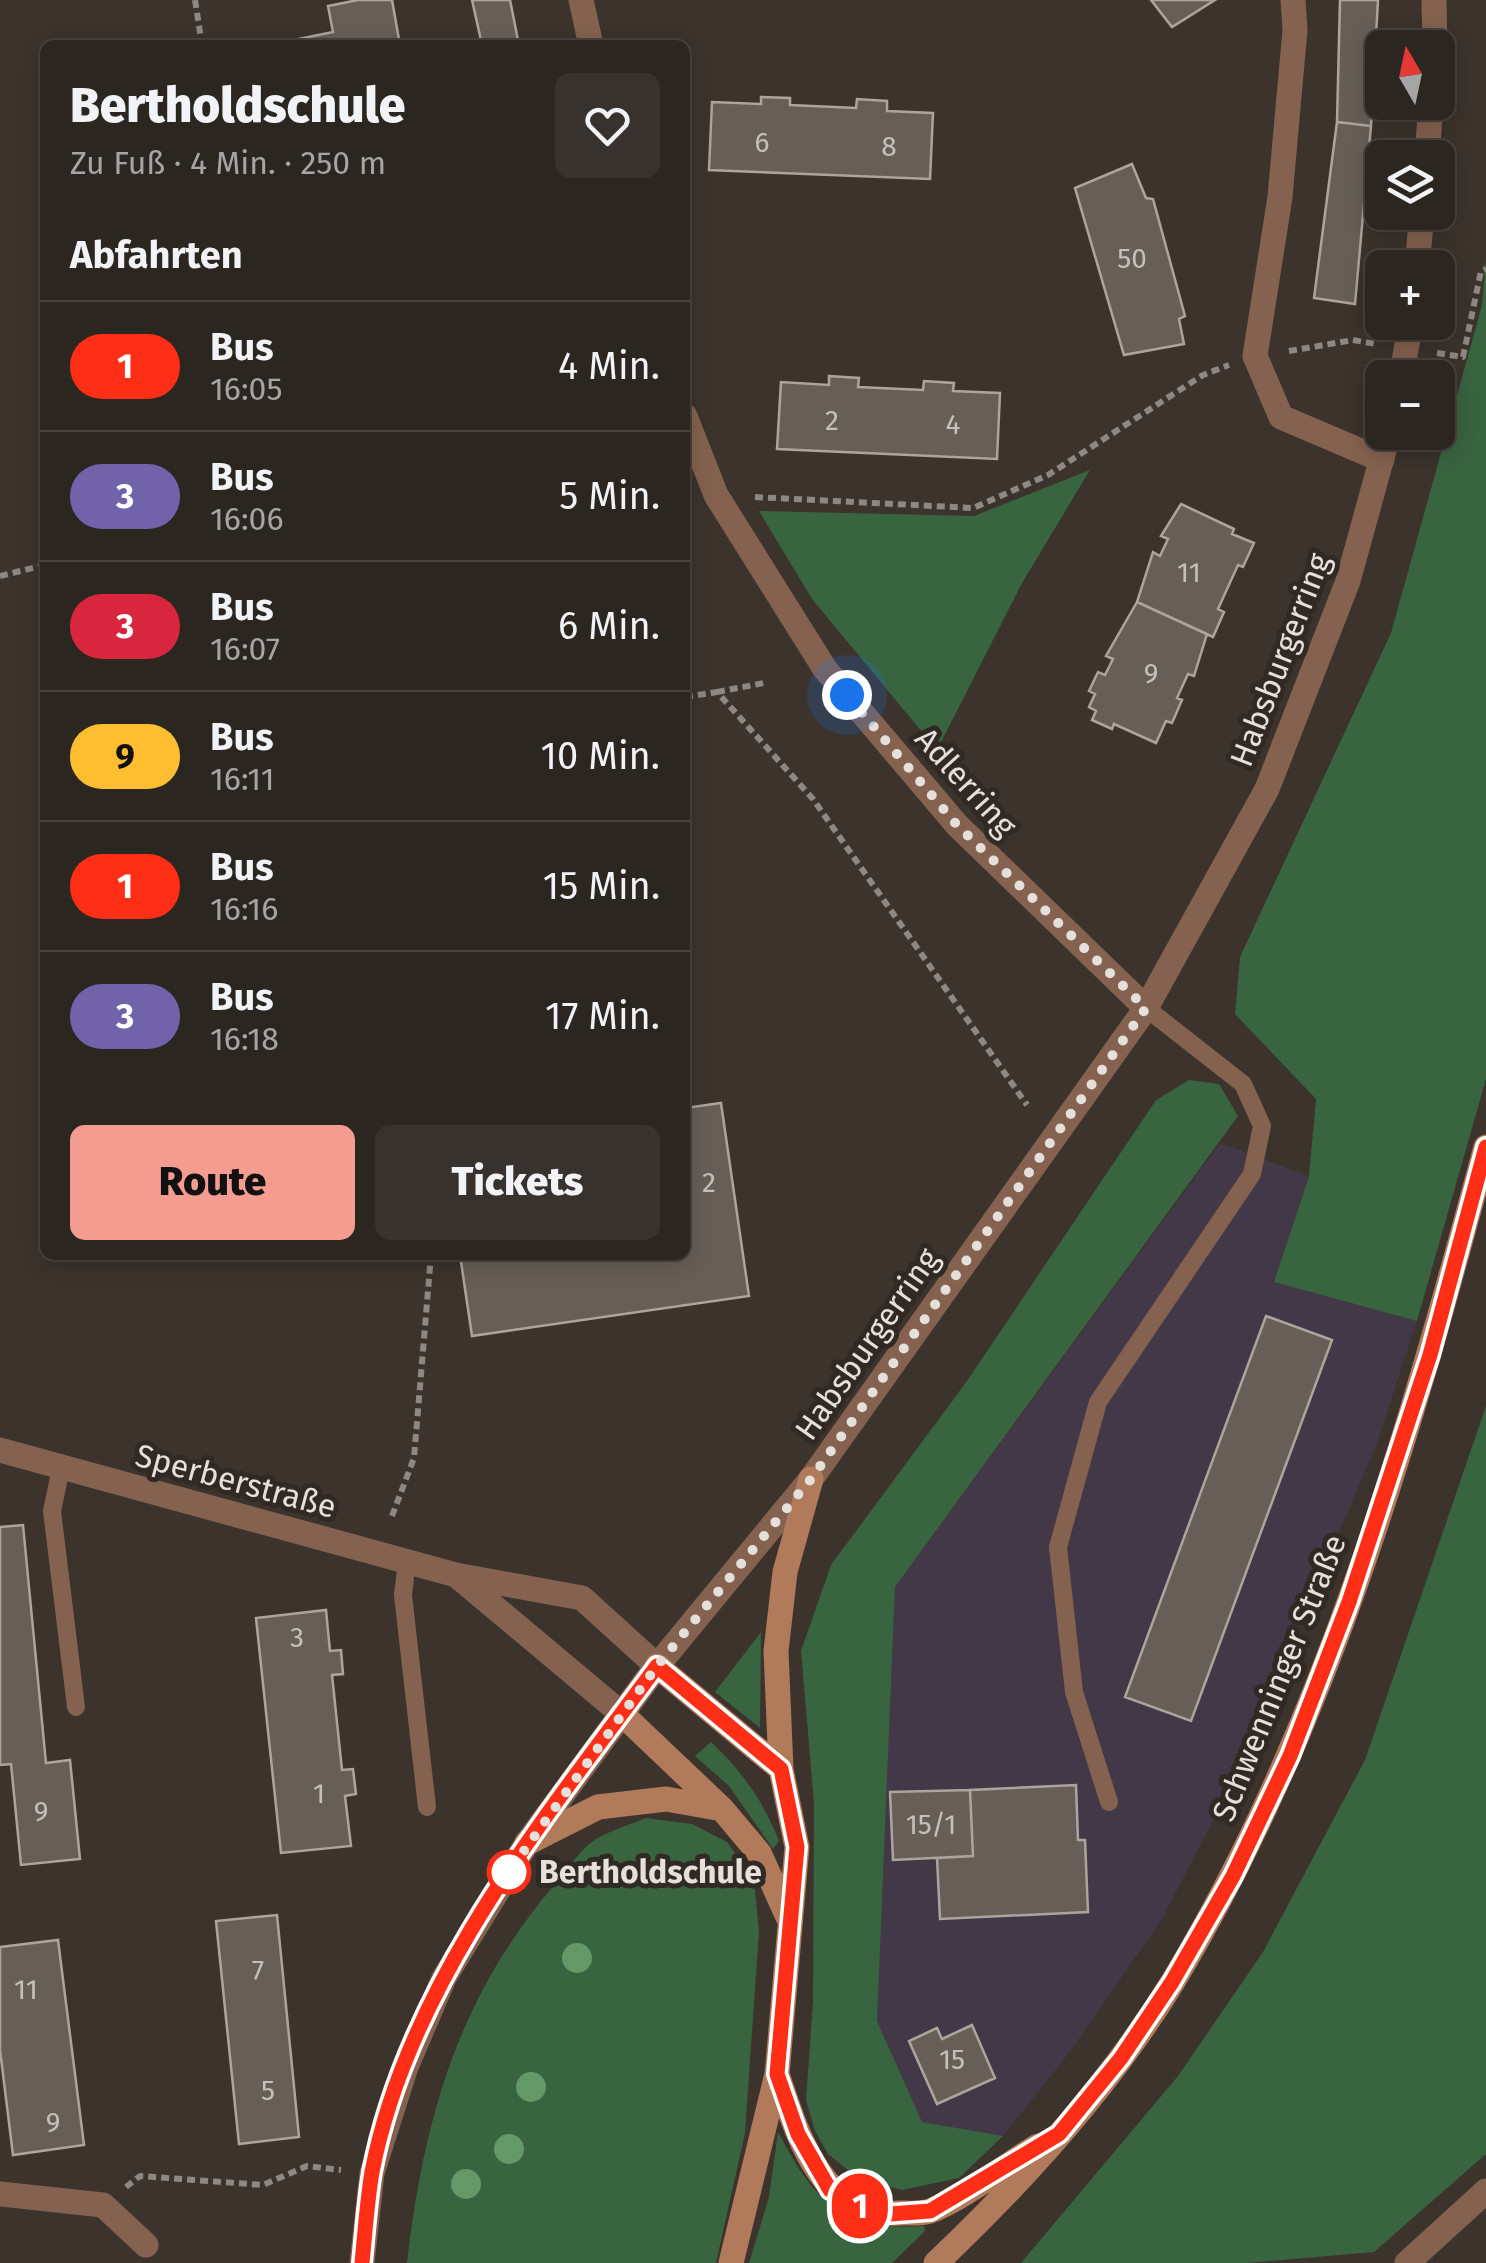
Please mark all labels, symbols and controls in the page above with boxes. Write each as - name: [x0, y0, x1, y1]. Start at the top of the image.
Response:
- north arrow: [1365, 30, 1455, 120]
- map controls: [1365, 30, 1455, 450]
- button: heart: [555, 73, 660, 178]
- text: Bertholdschule: [70, 77, 405, 135]
- house number: 6: [755, 126, 769, 159]
- house number: 8: [881, 130, 897, 163]
- button: layers: [1365, 140, 1455, 230]
- text: Zu Fuß · 4 Min. · 250 m: [70, 144, 386, 182]
- text: Abfahrten: [70, 232, 243, 278]
- house number: 50: [1117, 242, 1147, 275]
- button: +: [1365, 250, 1455, 340]
- text: Bus: [210, 324, 274, 370]
- text: 4 Min.: [558, 343, 660, 389]
- text: 1: [117, 345, 133, 387]
- button: −: [1365, 360, 1455, 450]
- text: 16:05: [210, 370, 282, 408]
- house number: 2: [825, 404, 839, 437]
- house number: 4: [946, 408, 961, 441]
- text: Bus: [210, 454, 274, 500]
- text: 5 Min.: [559, 473, 660, 519]
- text: 3: [116, 475, 134, 517]
- text: 16:06: [210, 500, 284, 538]
- street label: Habsburgerring: [1222, 548, 1338, 772]
- house number: 11: [1177, 556, 1201, 589]
- text: Bus: [210, 584, 274, 630]
- text: 6 Min.: [558, 603, 660, 649]
- text: 3: [116, 605, 134, 647]
- text: 16:07: [210, 630, 280, 668]
- house number: 9: [1144, 657, 1158, 690]
- your location: [822, 670, 872, 720]
- text: Bus: [210, 714, 274, 760]
- street label: Adlerring: [907, 720, 1025, 844]
- text: 10 Min.: [541, 733, 660, 779]
- text: 9: [115, 735, 135, 777]
- text: 16:11: [210, 760, 275, 798]
- text: Bus: [210, 844, 274, 890]
- text: 15 Min.: [543, 863, 660, 909]
- text: 1: [117, 865, 133, 907]
- text: 16:16: [210, 890, 278, 928]
- text: Bus: [210, 974, 274, 1020]
- text: 17 Min.: [545, 993, 660, 1039]
- text: 3: [116, 995, 134, 1037]
- text: 16:18: [210, 1020, 279, 1058]
- button: Route: [70, 1125, 355, 1240]
- button: Tickets: [375, 1125, 660, 1240]
- house number: 2: [702, 1166, 716, 1199]
- street label: Habsburgerring: [787, 1241, 947, 1447]
- street label: Sperberstraße: [132, 1436, 340, 1526]
- street label: Schwenninger Straße: [1204, 1529, 1354, 1827]
- house number: 3: [290, 1621, 304, 1654]
- house number: 1: [313, 1777, 325, 1810]
- house number: 9: [34, 1795, 48, 1828]
- house number: 15/1: [906, 1808, 956, 1841]
- marker: Bertholdschule: [488, 1851, 530, 1893]
- place label: Bertholdschule: [539, 1853, 762, 1891]
- house number: 7: [252, 1954, 264, 1987]
- house number: 11: [14, 1973, 38, 2006]
- house number: 15: [939, 2043, 965, 2076]
- house number: 5: [261, 2074, 275, 2107]
- house number: 9: [46, 2106, 60, 2139]
- line badge: 1: [828, 2174, 892, 2238]
- text: 1: [852, 2185, 868, 2227]

